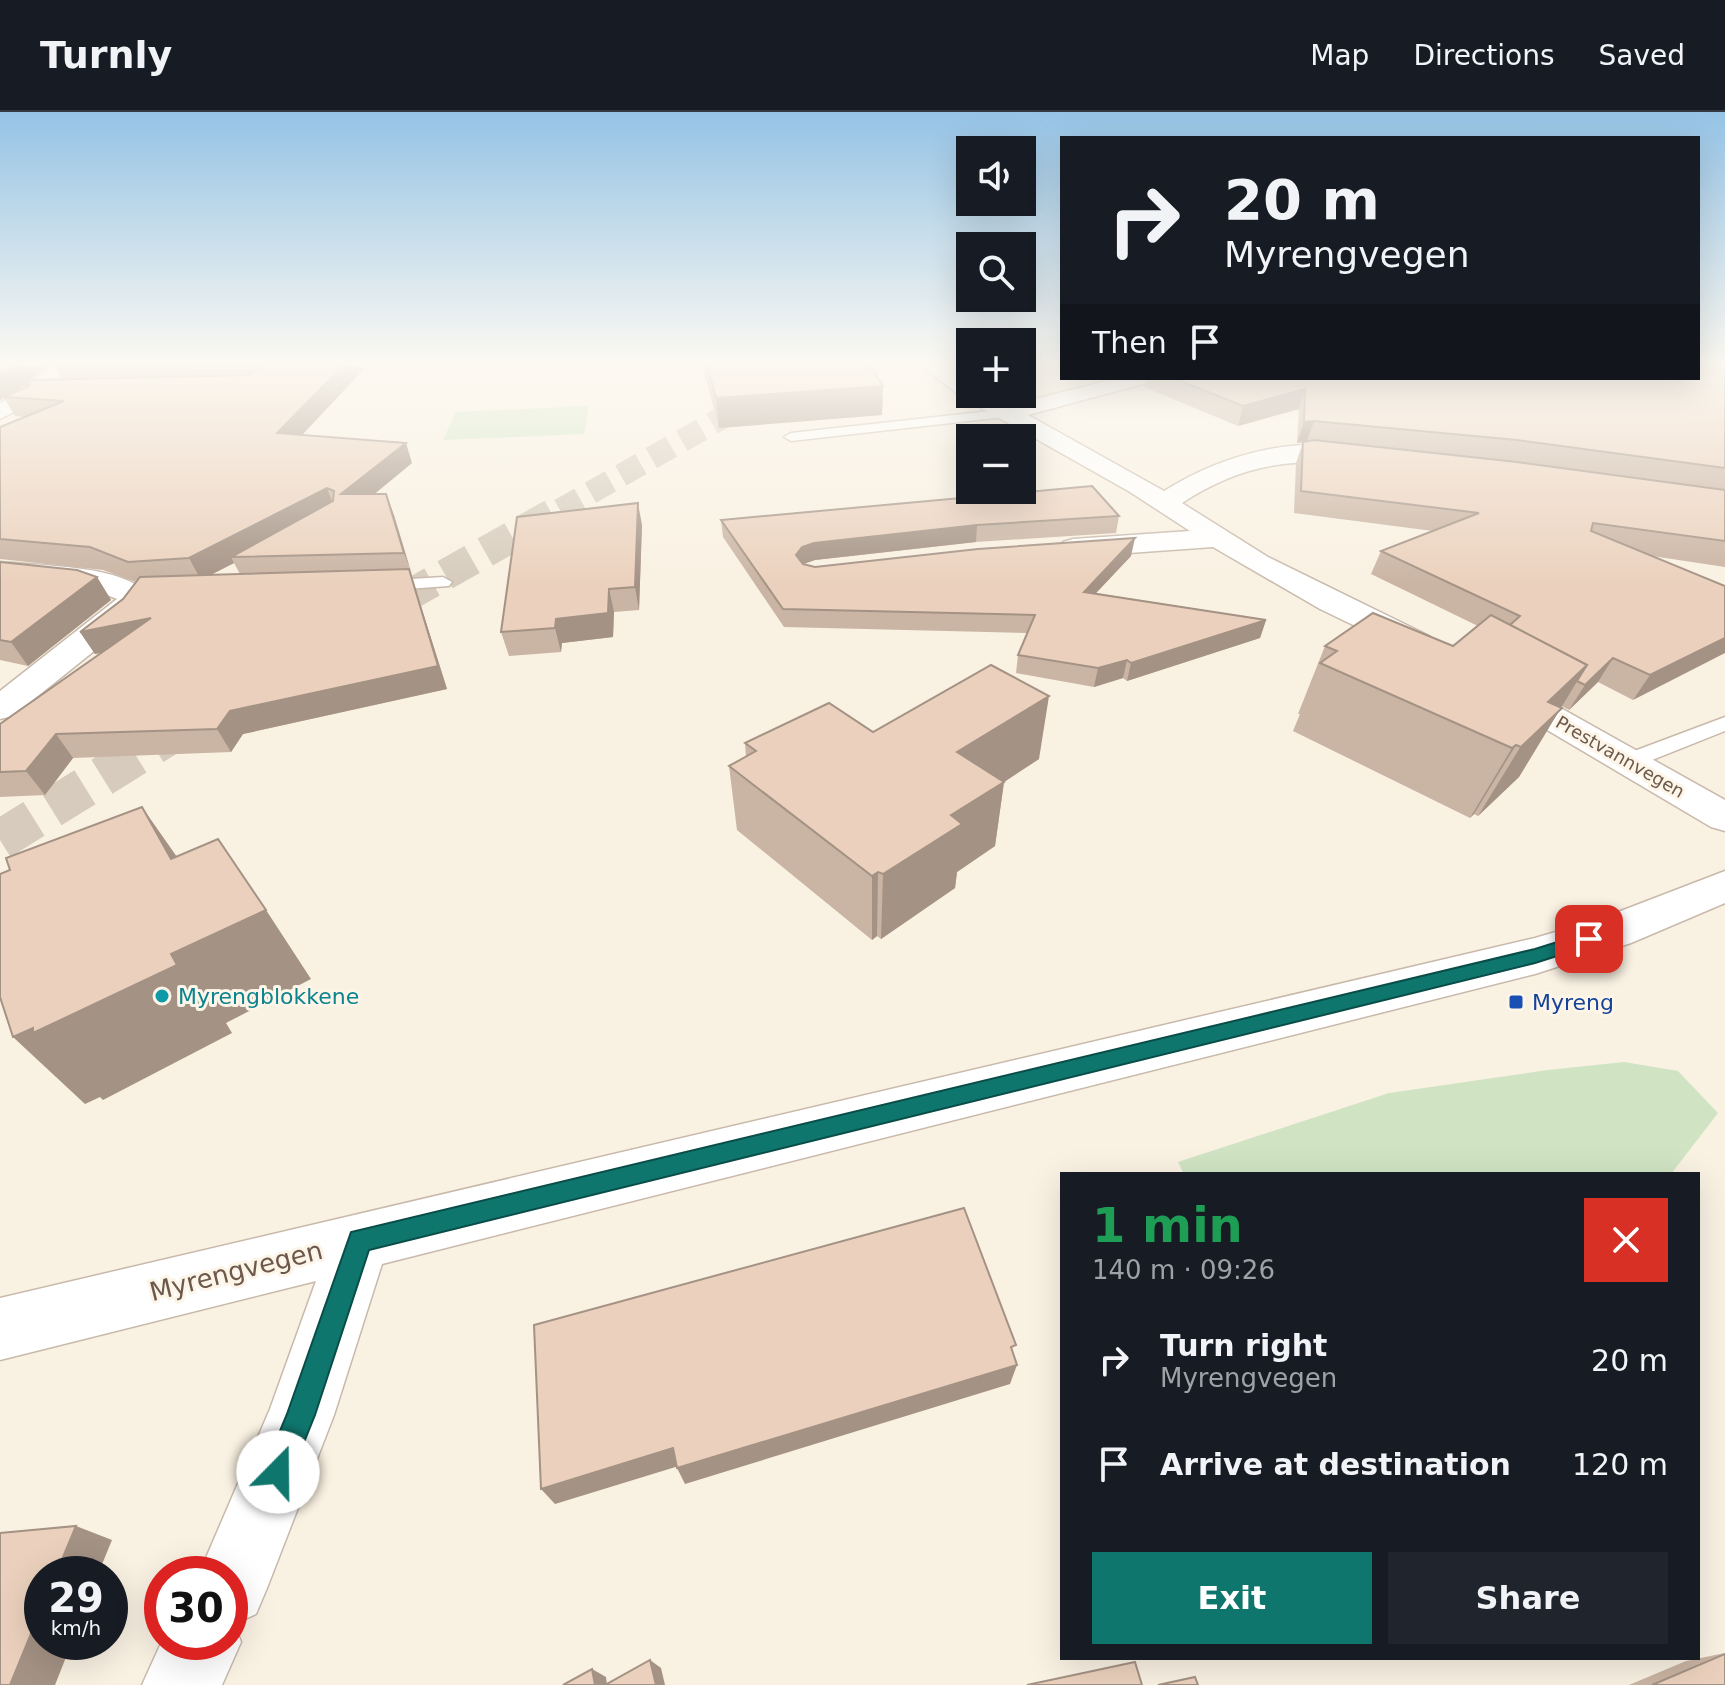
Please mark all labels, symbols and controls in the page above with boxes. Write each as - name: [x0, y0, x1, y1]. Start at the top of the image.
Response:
- text: Turnly: [40, 33, 172, 77]
- text: Map: [1310, 39, 1369, 72]
- text: Directions: [1413, 39, 1554, 72]
- text: Saved: [1598, 39, 1685, 72]
- map controls: [956, 136, 1036, 504]
- button: sound: [956, 136, 1036, 216]
- text: 20 m: [1224, 167, 1380, 232]
- icon: right: [1092, 168, 1196, 272]
- button: search: [956, 232, 1036, 312]
- text: Myrengvegen: [1224, 234, 1469, 275]
- icon: arrive: [1183, 320, 1227, 364]
- text: Then: [1092, 325, 1167, 360]
- button: +: [956, 328, 1036, 408]
- button: −: [956, 424, 1036, 504]
- street label: Prestvannvegen: [1552, 711, 1688, 802]
- pin: [1555, 905, 1623, 973]
- icon: arrive: [1567, 917, 1611, 961]
- place label: Myrengblokkene: [178, 984, 359, 1009]
- marker: Myrengblokkene: [153, 987, 171, 1005]
- place label: Myreng: [1532, 990, 1614, 1015]
- marker: Myreng: [1507, 993, 1525, 1011]
- text: 1 min: [1092, 1197, 1243, 1253]
- button: close: [1584, 1198, 1668, 1282]
- street label: Myrengvegen: [146, 1235, 326, 1307]
- text: 140 m · 09:26: [1092, 1255, 1275, 1285]
- text: Turn right: [1160, 1328, 1327, 1363]
- icon: right: [1092, 1338, 1136, 1382]
- text: 20 m: [1591, 1343, 1668, 1378]
- text: Myrengvegen: [1160, 1363, 1337, 1393]
- position arrow: [236, 1430, 320, 1514]
- icon: arrive: [1092, 1442, 1136, 1486]
- text: Arrive at destination: [1160, 1447, 1511, 1482]
- text: 120 m: [1572, 1447, 1668, 1482]
- button: Exit: [1092, 1552, 1372, 1644]
- button: Share: [1388, 1552, 1668, 1644]
- speed limit sign: 30: [144, 1556, 248, 1660]
- text: 29: [48, 1575, 104, 1621]
- text: km/h: [51, 1616, 101, 1640]

